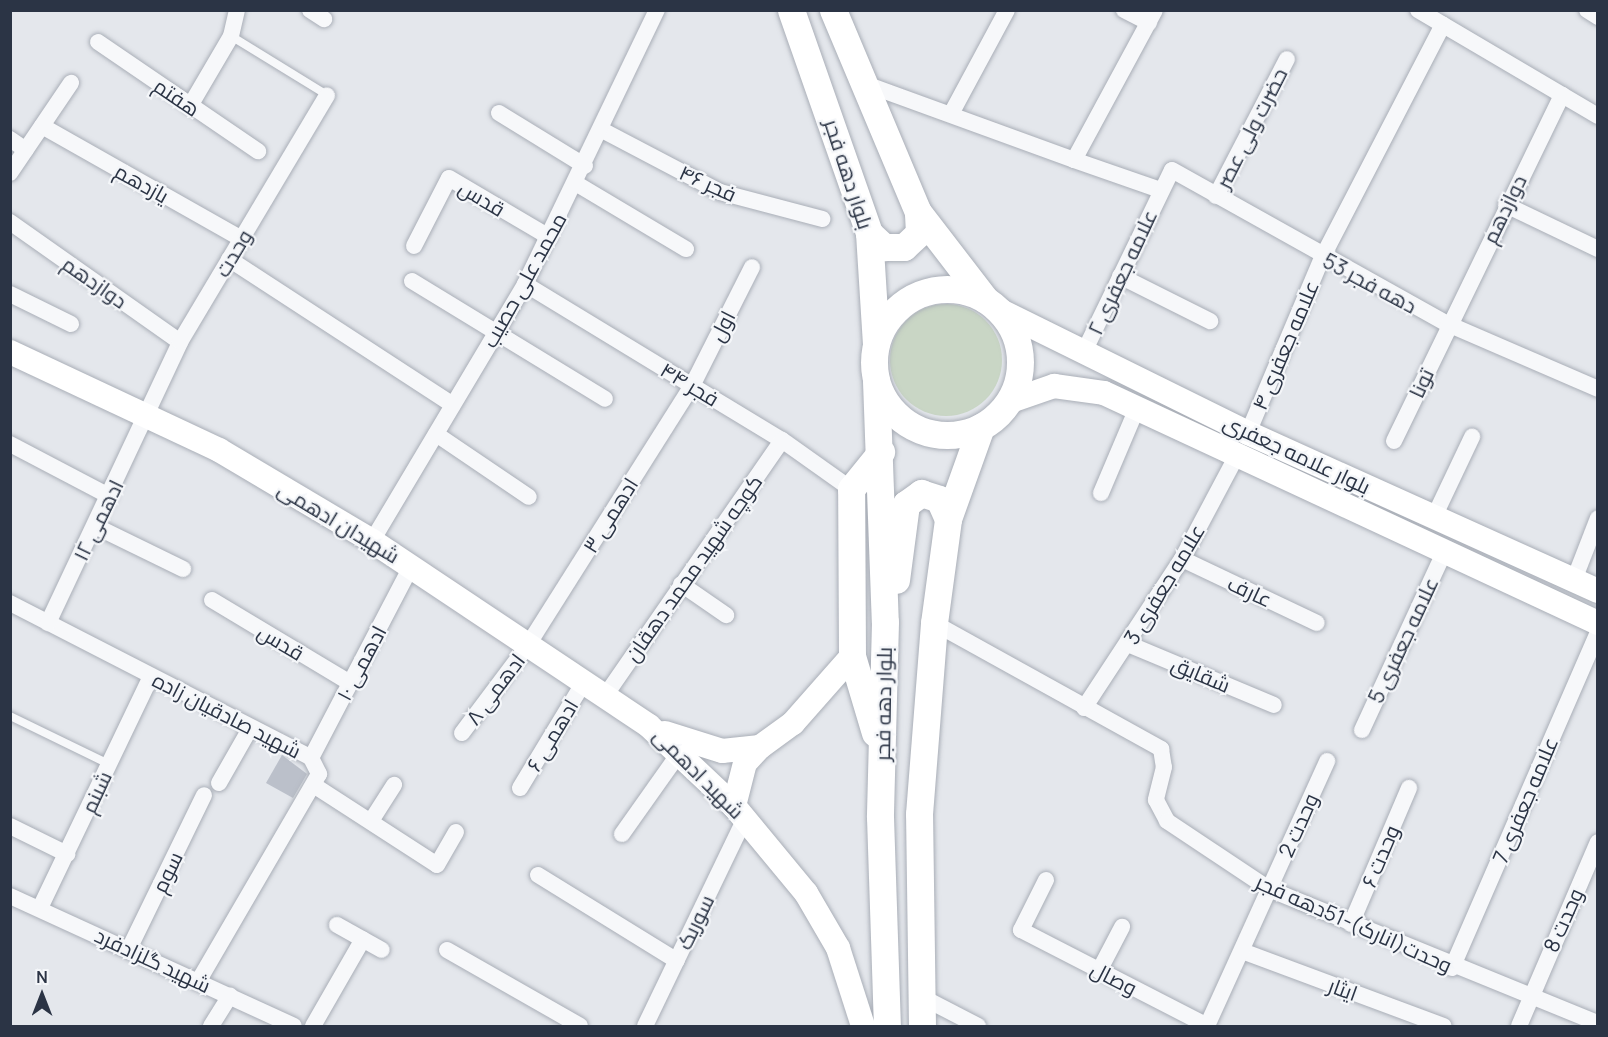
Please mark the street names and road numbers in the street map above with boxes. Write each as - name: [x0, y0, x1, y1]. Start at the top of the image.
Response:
- street label: حضرت ولی عصر: [1210, 64, 1292, 192]
- street label: هفتم: [149, 73, 205, 121]
- street label: بلوار دهه فجر: [819, 116, 879, 232]
- street label: یازدهم: [111, 158, 173, 208]
- street label: فجر ۴۶: [676, 159, 740, 207]
- street label: دوازدهم: [1477, 170, 1531, 248]
- street label: قدس: [454, 174, 510, 222]
- street label: علامه جعفری ۲: [1082, 205, 1162, 339]
- street label: محمد علی حصیب: [477, 208, 571, 352]
- street label: وحدت: [209, 225, 257, 281]
- street label: دهه فجر 53: [1319, 248, 1421, 318]
- street label: دوازدهم: [58, 251, 132, 313]
- street label: علامه جعفری ۴: [1246, 277, 1324, 413]
- street label: اول: [704, 306, 740, 346]
- street label: فجر ۴۴: [656, 357, 724, 411]
- street label: تونا: [1403, 364, 1439, 402]
- street label: بلوار علامه جعفری: [1219, 409, 1375, 499]
- street label: کوچه شهید محمد دهقان: [619, 470, 767, 666]
- street label: ادهمی ۳: [577, 473, 643, 557]
- street label: ادهمی ۱۲: [68, 475, 128, 565]
- street label: شهیدان ادهمی: [273, 476, 405, 568]
- street label: علامه جعفری 3: [1118, 519, 1210, 649]
- street label: عارف: [1224, 570, 1276, 612]
- street label: علامه جعفری 5: [1363, 573, 1443, 707]
- street label: قدس: [253, 618, 309, 666]
- street label: ادهمی ۱۰: [331, 621, 391, 705]
- street label: بلوار دهه فجر: [869, 647, 897, 761]
- street label: ادهمی ۸: [460, 648, 530, 730]
- street label: شقایق: [1168, 650, 1234, 698]
- street label: شهید صادقیان زاده: [149, 667, 305, 763]
- street label: ادهمی ۶: [521, 694, 583, 776]
- street label: شهید ادهمی: [648, 722, 750, 824]
- street label: علامه جعفری 7: [1487, 733, 1563, 867]
- street label: شبنم: [75, 767, 117, 817]
- street label: وحدت 2: [1273, 789, 1323, 861]
- street label: وحدت ۶: [1356, 821, 1404, 891]
- street label: سوم: [146, 847, 188, 897]
- street label: وحدت(انارک)-51دهه فجر: [1252, 868, 1456, 978]
- street label: وحدت 8: [1538, 884, 1588, 956]
- street label: سوریک: [671, 891, 719, 953]
- street label: شهید گلزادفرد: [91, 922, 215, 998]
- street label: وصال: [1087, 956, 1141, 1000]
- street label: ایثار: [1325, 972, 1361, 1006]

